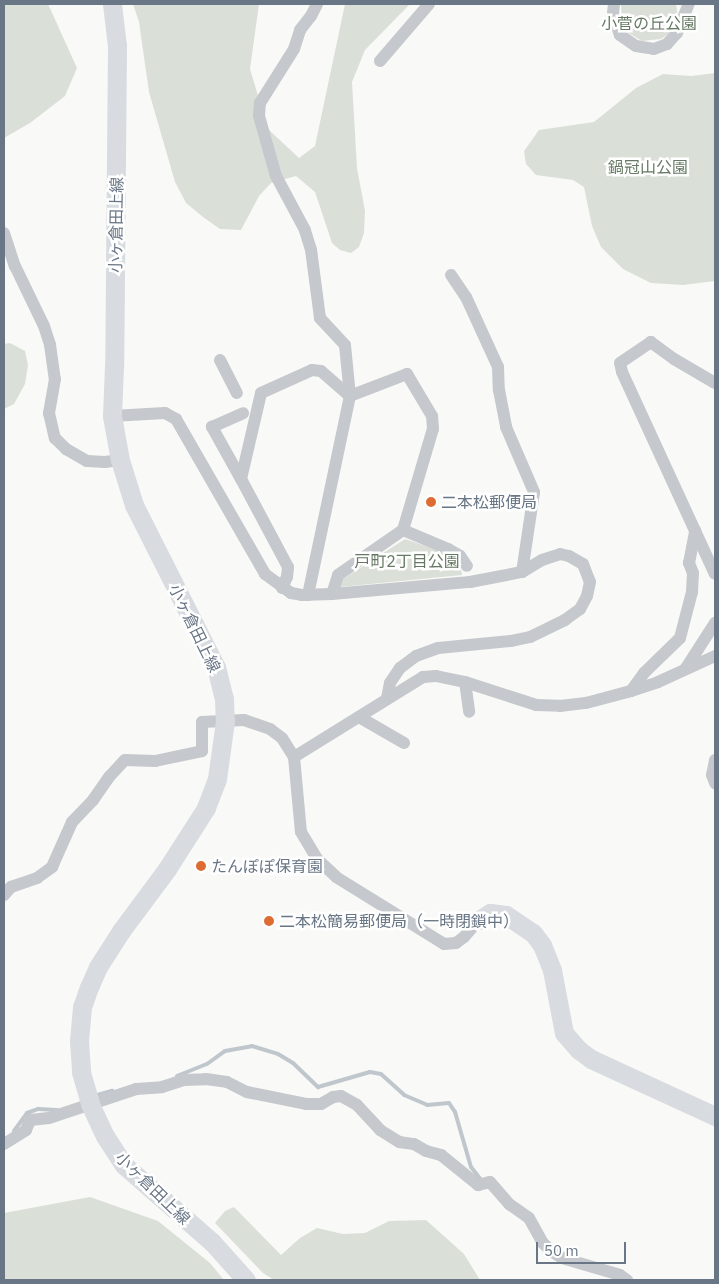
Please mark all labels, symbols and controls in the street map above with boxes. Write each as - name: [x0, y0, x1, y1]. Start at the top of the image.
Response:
- park label: 小菅の丘公園: [601, 13, 697, 33]
- park label: 鍋冠山公園: [608, 157, 688, 177]
- street label: 小ヶ倉田上線: [106, 177, 126, 273]
- place label: 二本松郵便局: [441, 492, 537, 512]
- marker: 二本松郵便局: [425, 496, 437, 508]
- park label: 戸町2丁目公園: [354, 551, 460, 571]
- street label: 小ヶ倉田上線: [165, 581, 225, 675]
- place label: たんぽぽ保育園: [211, 856, 323, 876]
- marker: たんぽぽ保育園: [195, 860, 207, 872]
- place label: 二本松簡易郵便局（一時閉鎖中）: [279, 911, 519, 931]
- marker: 二本松簡易郵便局（一時閉鎖中）: [263, 915, 275, 927]
- street label: 小ヶ倉田上線: [112, 1148, 194, 1228]
- scale bar: [539, 1232, 629, 1264]
- text: 50 m: [544, 1241, 579, 1260]

